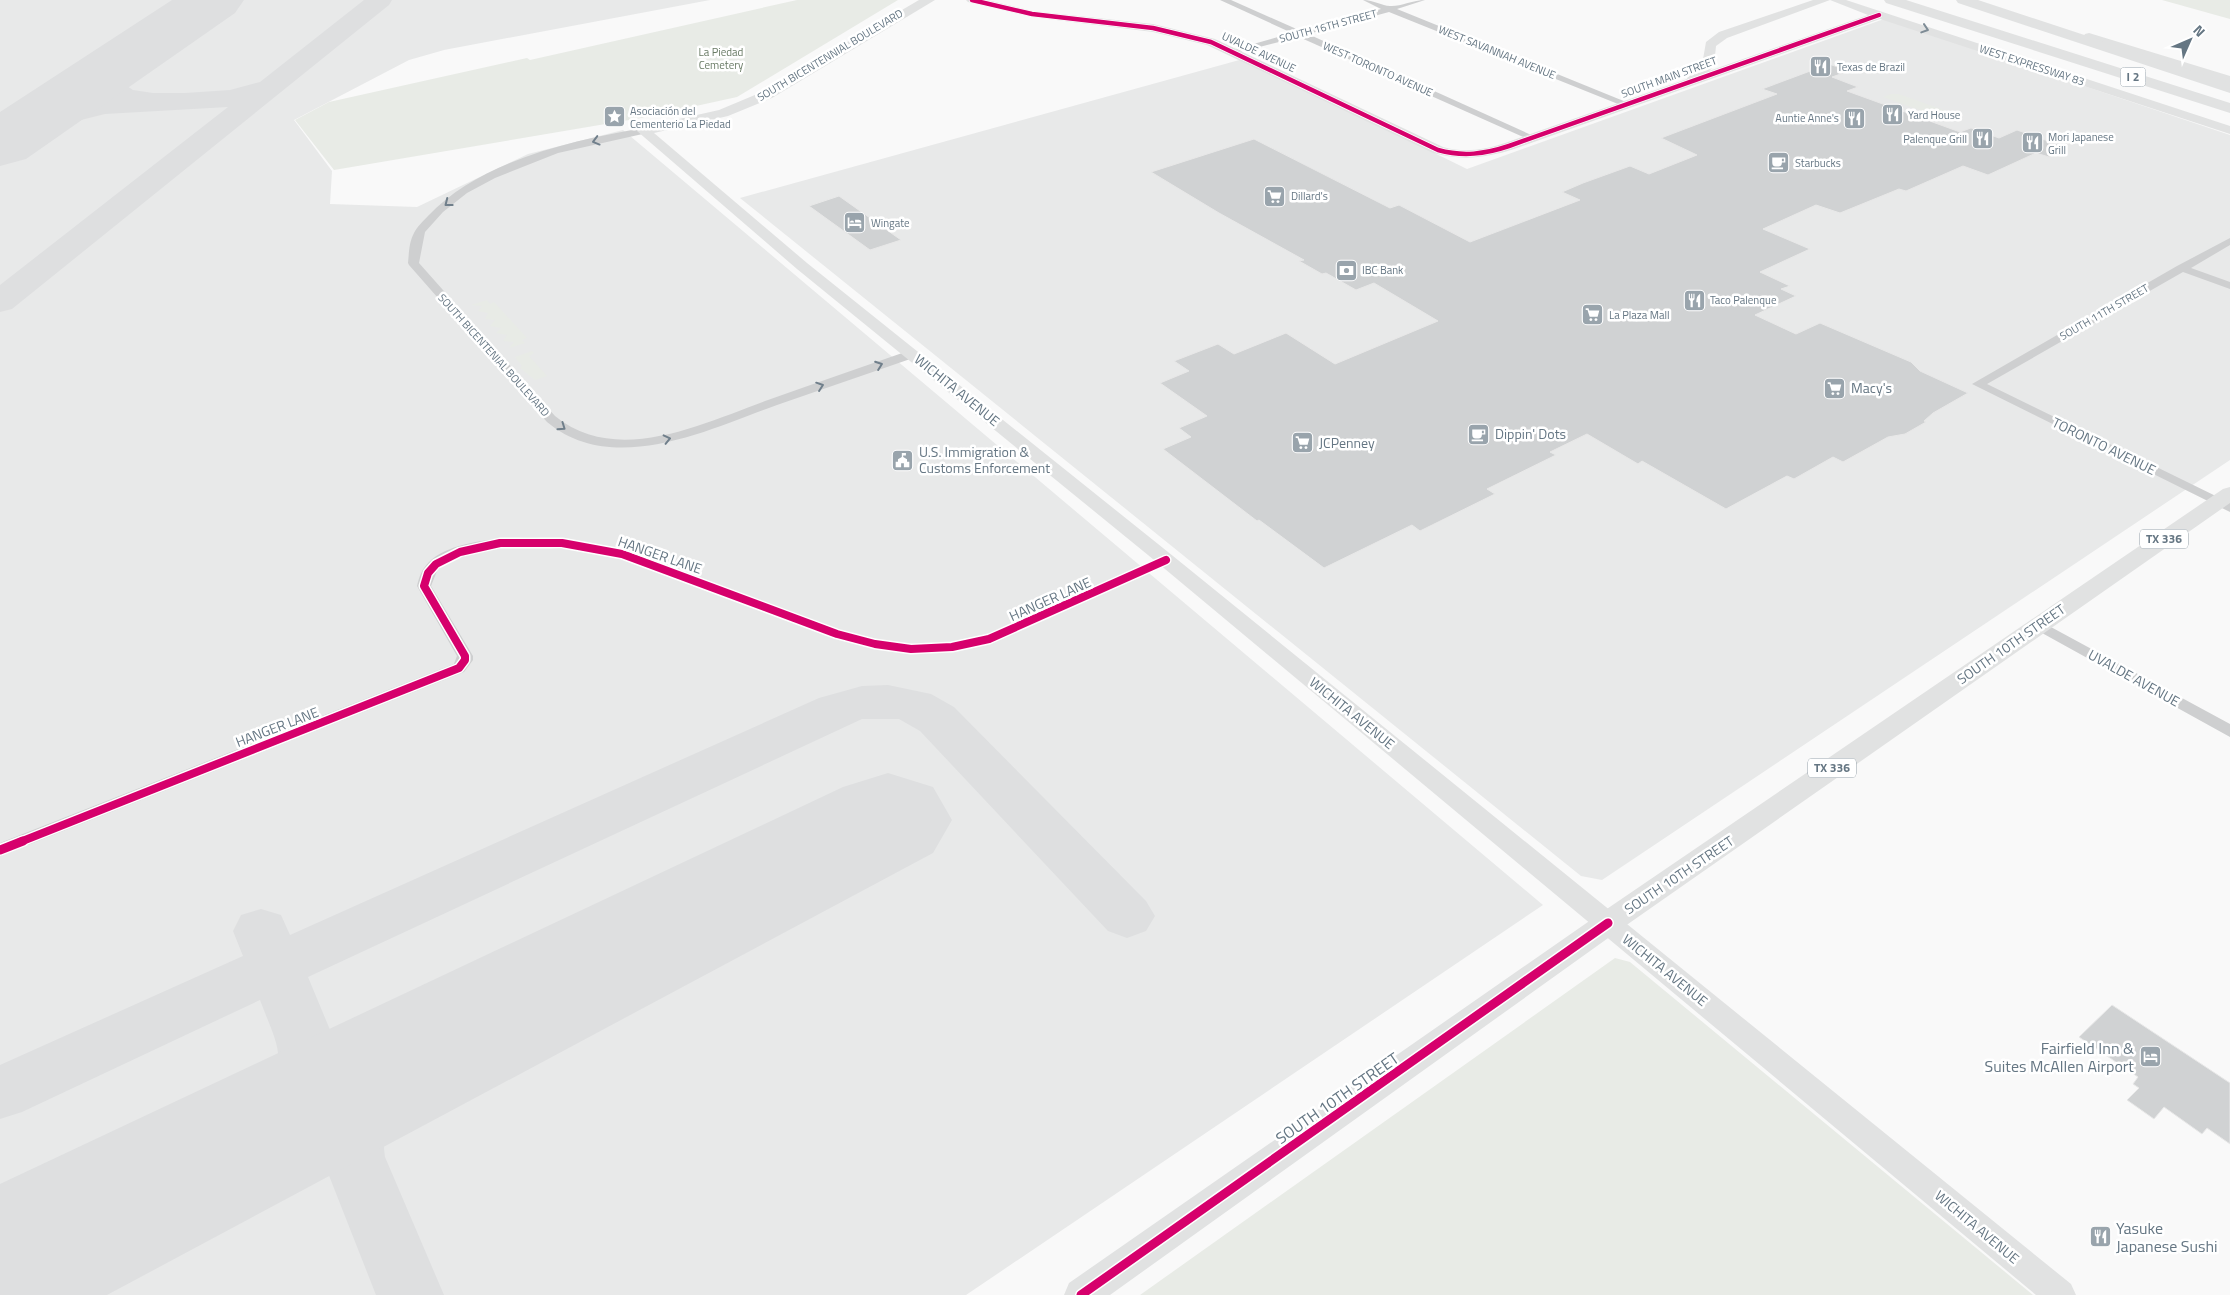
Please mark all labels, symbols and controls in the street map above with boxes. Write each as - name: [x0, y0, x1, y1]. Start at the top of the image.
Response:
- street label: SOUTH BICENTENNIAL BOULEVARD: [754, 5, 906, 105]
- street label: SOUTH 16TH STREET: [1277, 5, 1379, 47]
- north arrow: [2165, 15, 2215, 65]
- text: N: [2189, 20, 2210, 41]
- street label: WEST SAVANNAH AVENUE: [1436, 21, 1558, 83]
- one-way arrow: [1921, 24, 1929, 34]
- street label: UVALDE AVENUE: [1219, 28, 1299, 76]
- street label: WEST TORONTO AVENUE: [1320, 38, 1436, 100]
- street label: WEST EXPRESSWAY 83: [1977, 40, 2087, 90]
- park label: La Piedad Cemetery: [699, 44, 744, 73]
- street label: SOUTH MAIN STREET: [1619, 52, 1719, 102]
- restaurant icon: Texas de Brazil: [1809, 55, 1833, 79]
- place label: Texas de Brazil: [1837, 59, 1905, 75]
- road number: I 2: [2120, 68, 2146, 86]
- place label: Asociación del Cementerio La Piedad: [630, 103, 731, 132]
- restaurant icon: Yard House: [1880, 103, 1904, 127]
- place icon: Asociación del Cementerio La Piedad: [602, 105, 626, 129]
- restaurant icon: Auntie Anne's: [1843, 106, 1867, 130]
- place label: Yard House: [1908, 107, 1961, 123]
- place label: Auntie Anne's: [1775, 110, 1839, 126]
- restaurant icon: Palenque Grill: [1971, 127, 1995, 151]
- place label: Mori Japanese Grill: [2048, 129, 2114, 158]
- place label: Palenque Grill: [1903, 131, 1967, 147]
- restaurant icon: Mori Japanese Grill: [2020, 131, 2044, 155]
- one-way arrow: [591, 135, 600, 146]
- cafe icon: Starbucks: [1767, 151, 1791, 175]
- place label: Starbucks: [1795, 155, 1841, 171]
- supermarket icon: Dillard's: [1263, 184, 1287, 208]
- place label: Dillard's: [1291, 188, 1328, 204]
- one-way arrow: [445, 198, 454, 206]
- hotel icon: Wingate: [843, 211, 867, 235]
- place label: Wingate: [871, 215, 910, 231]
- bank icon: IBC Bank: [1334, 258, 1358, 282]
- place label: IBC Bank: [1362, 262, 1404, 278]
- street label: SOUTH 11TH STREET: [2057, 280, 2152, 344]
- restaurant icon: Taco Palenque: [1682, 288, 1706, 312]
- street label: SOUTH BICENTENIAL BOULEVARD: [434, 290, 554, 420]
- place label: Taco Palenque: [1710, 292, 1777, 308]
- supermarket icon: La Plaza Mall: [1581, 303, 1605, 327]
- place label: La Plaza Mall: [1609, 307, 1670, 323]
- street label: WICHITA AVENUE: [910, 349, 1005, 431]
- one-way arrow: [874, 361, 882, 371]
- supermarket icon: Macy's: [1823, 376, 1847, 400]
- place label: Macy's: [1851, 377, 1892, 398]
- one-way arrow: [816, 382, 824, 392]
- street label: TORONTO AVENUE: [2049, 411, 2160, 480]
- one-way arrow: [556, 421, 566, 430]
- cafe icon: Dippin' Dots: [1467, 422, 1491, 446]
- place label: Dippin' Dots: [1495, 423, 1566, 444]
- supermarket icon: JCPenney: [1291, 431, 1315, 455]
- place label: JCPenney: [1319, 432, 1375, 453]
- one-way arrow: [662, 434, 671, 445]
- place label: U.S. Immigration & Customs Enforcement: [919, 441, 1050, 478]
- public building icon: U.S. Immigration & Customs Enforcement: [891, 448, 915, 472]
- street label: HANGER LANE: [615, 530, 705, 579]
- road number: TX 336: [2140, 530, 2188, 548]
- street label: HANGER LANE: [1006, 571, 1094, 626]
- street label: SOUTH 10TH STREET: [1952, 598, 2070, 689]
- street label: UVALDE AVENUE: [2085, 644, 2184, 712]
- street label: WICHITA AVENUE: [1305, 672, 1400, 754]
- street label: HANGER LANE: [232, 701, 322, 752]
- road number: TX 336: [1808, 758, 1856, 778]
- street label: SOUTH 10TH STREET: [1620, 830, 1738, 919]
- street label: WICHITA AVENUE: [1618, 929, 1713, 1011]
- place label: Fairfield Inn & Suites McAllen Airport: [1985, 1036, 2134, 1078]
- hotel icon: Fairfield Inn & Suites McAllen Airport: [2138, 1045, 2162, 1069]
- street label: SOUTH 10TH STREET: [1270, 1046, 1404, 1150]
- street label: WICHITA AVENUE: [1931, 1185, 2024, 1268]
- place label: Yasuke Japanese Sushi: [2116, 1216, 2218, 1258]
- restaurant icon: Yasuke Japanese Sushi: [2088, 1225, 2112, 1249]

